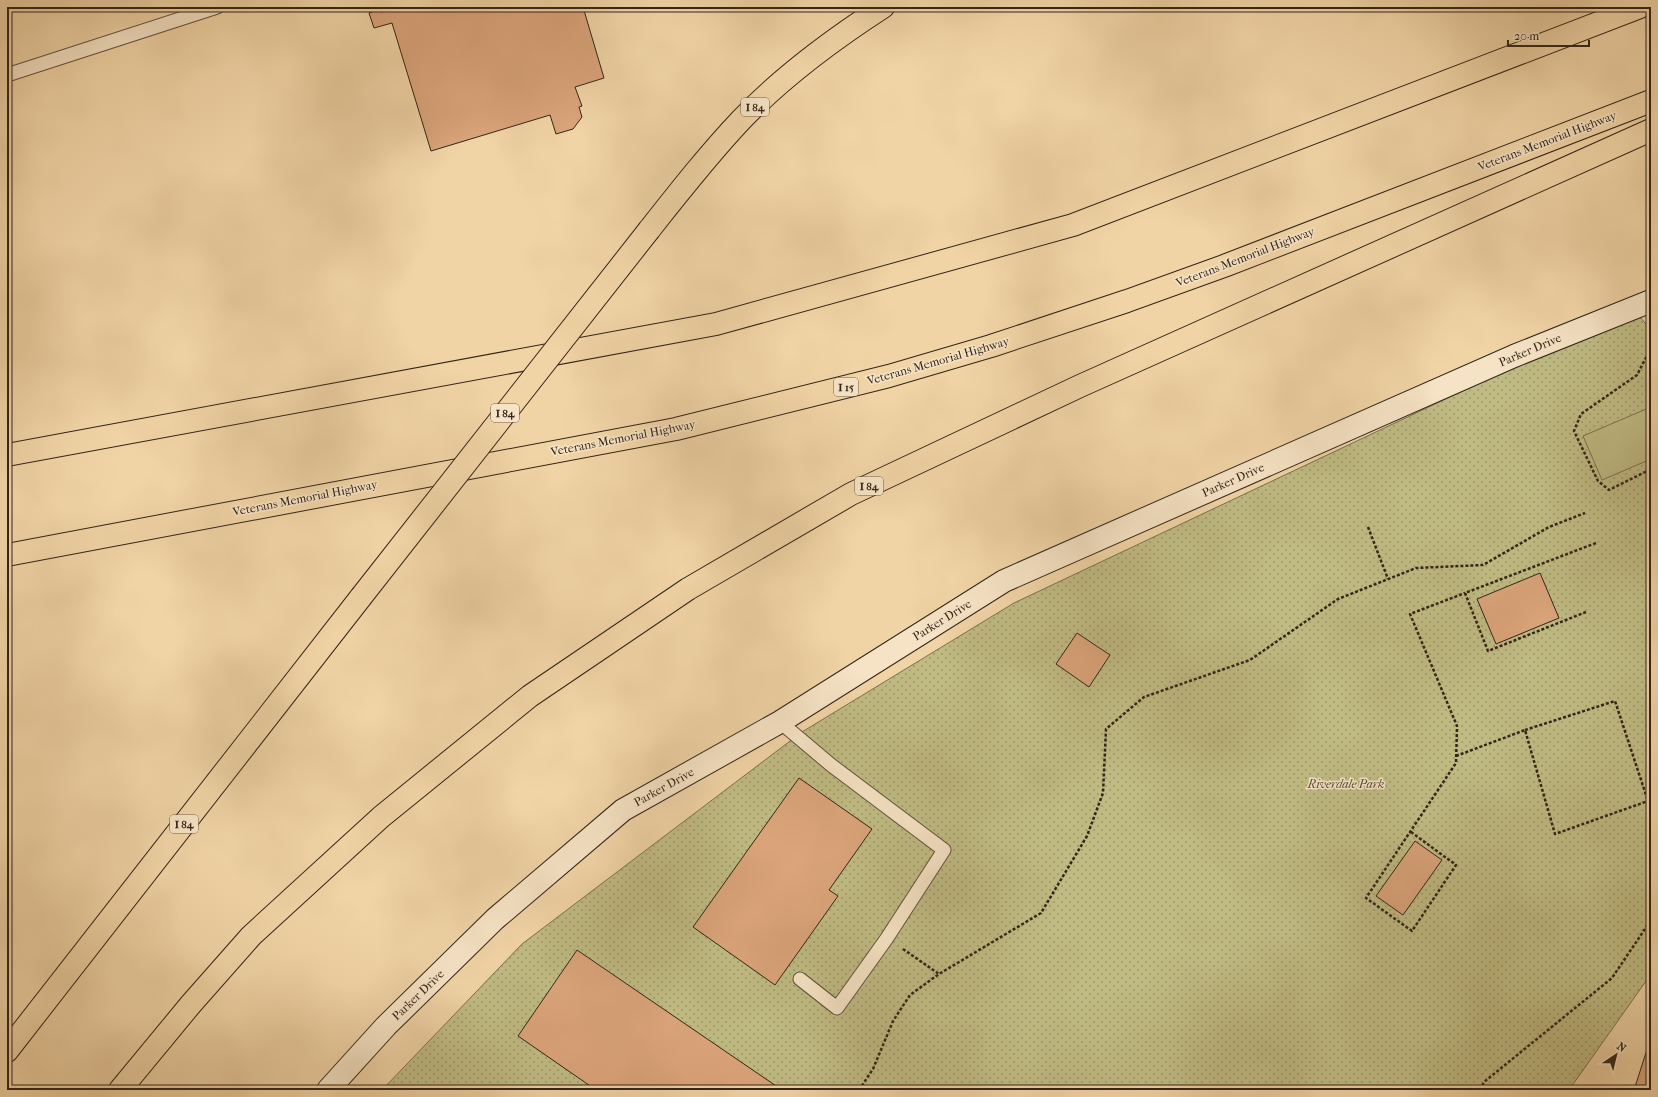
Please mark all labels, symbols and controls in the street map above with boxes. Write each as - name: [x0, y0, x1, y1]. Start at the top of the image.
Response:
- scale bar: [1508, 22, 1589, 48]
- text: 20 m: [1514, 29, 1539, 43]
- road number: I 84: [741, 98, 769, 116]
- street label: Veterans Memorial Highway: [1475, 108, 1619, 174]
- street label: Veterans Memorial Highway: [1173, 224, 1317, 290]
- street label: Parker Drive: [1497, 331, 1563, 369]
- street label: Veterans Memorial Highway: [864, 334, 1011, 388]
- road number: I 15: [834, 378, 858, 396]
- road number: I 84: [491, 404, 519, 422]
- street label: Veterans Memorial Highway: [548, 417, 697, 459]
- street label: Parker Drive: [1200, 460, 1266, 500]
- street label: Veterans Memorial Highway: [230, 477, 379, 519]
- road number: I 84: [855, 477, 883, 495]
- street label: Parker Drive: [910, 596, 974, 644]
- street label: Parker Drive: [631, 765, 697, 809]
- park label: Riverdale Park: [1307, 777, 1384, 791]
- road number: I 84: [170, 815, 198, 833]
- street label: Parker Drive: [389, 967, 447, 1023]
- north arrow: [1596, 1035, 1636, 1075]
- text: N: [1614, 1039, 1629, 1055]

